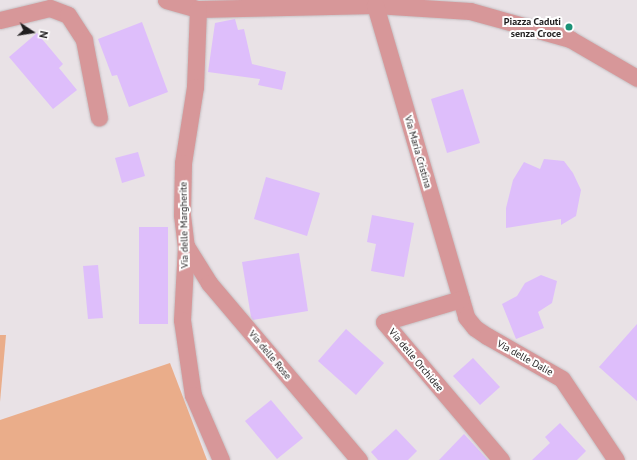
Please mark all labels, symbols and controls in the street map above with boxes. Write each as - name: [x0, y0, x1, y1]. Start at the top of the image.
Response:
- north arrow: [12, 12, 52, 52]
- place label: Piazza Caduti senza Croce: [504, 15, 561, 38]
- marker: Piazza Caduti senza Croce: [564, 22, 574, 32]
- text: N: [36, 29, 51, 39]
- street label: Via Maria Cristina: [402, 114, 434, 190]
- street label: Via delle Margherite: [177, 182, 191, 268]
- street label: Via delle Orchidee: [386, 326, 446, 394]
- street label: Via delle Rose: [246, 328, 294, 382]
- street label: Via delle Dalie: [495, 338, 555, 378]

